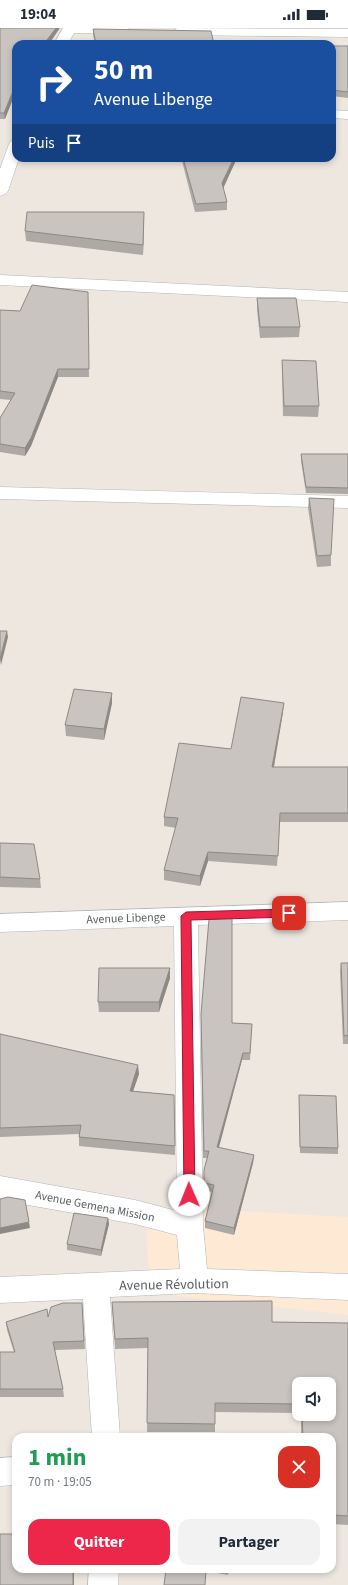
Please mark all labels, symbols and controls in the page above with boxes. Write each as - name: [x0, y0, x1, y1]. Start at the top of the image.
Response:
- text: 19:04: [20, 4, 56, 25]
- text: 50 m: [94, 50, 153, 90]
- icon: right: [28, 56, 80, 108]
- text: Avenue Libenge: [94, 87, 213, 112]
- icon: arrive: [63, 132, 85, 154]
- text: Puis: [28, 133, 55, 154]
- pin: [272, 896, 306, 930]
- icon: arrive: [278, 902, 300, 924]
- street label: Avenue Libenge: [86, 909, 166, 928]
- position arrow: [168, 1174, 210, 1216]
- street label: Avenue Gemena Mission: [34, 1187, 156, 1226]
- street label: Avenue Révolution: [119, 1274, 229, 1296]
- map controls: [292, 1377, 336, 1421]
- button: sound: [292, 1377, 336, 1421]
- text: 1 min: [28, 1440, 86, 1475]
- button: close: [278, 1446, 320, 1488]
- text: 70 m · 19:05: [28, 1473, 92, 1491]
- button: Quitter: [28, 1519, 170, 1565]
- button: Partager: [178, 1519, 320, 1565]

